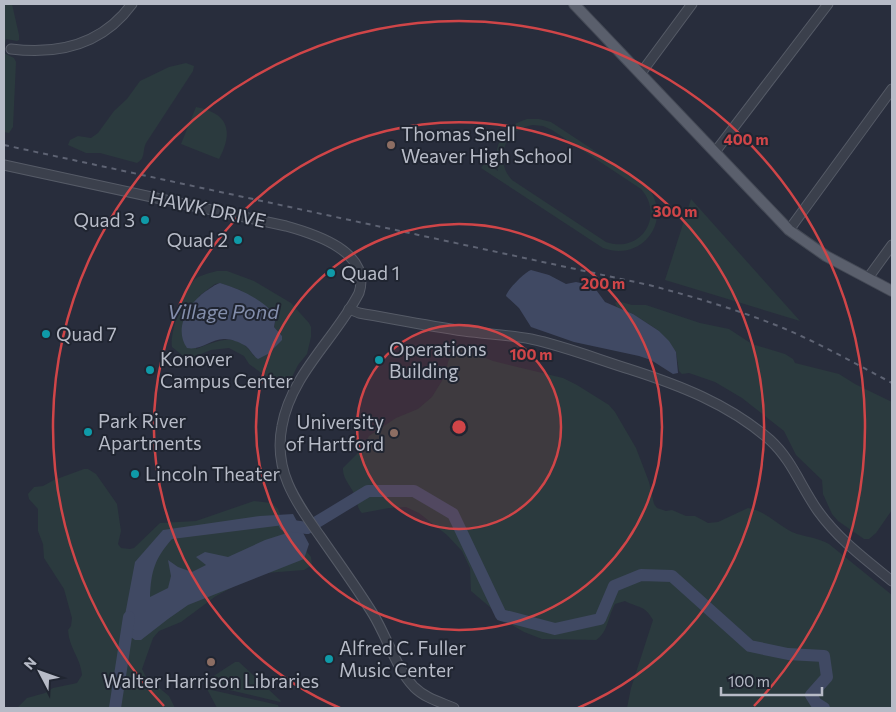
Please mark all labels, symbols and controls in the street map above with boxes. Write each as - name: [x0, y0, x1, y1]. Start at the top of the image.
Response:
- place label: Thomas Snell Weaver High School: [401, 122, 572, 167]
- text: 400 m: [723, 130, 769, 148]
- marker: Thomas Snell Weaver High School: [385, 139, 397, 151]
- street label: HAWK DRIVE: [148, 185, 268, 232]
- text: 300 m: [653, 202, 697, 220]
- place label: Quad 3: [73, 208, 135, 231]
- marker: Quad 3: [139, 214, 151, 226]
- place label: Quad 2: [167, 228, 228, 251]
- marker: Quad 2: [232, 234, 244, 246]
- place label: Quad 1: [341, 261, 400, 284]
- marker: Quad 1: [325, 267, 337, 279]
- text: 200 m: [581, 274, 625, 292]
- water label: Village Pond: [167, 299, 280, 323]
- place label: Quad 7: [56, 322, 117, 345]
- marker: Quad 7: [40, 328, 52, 340]
- place label: Operations Building: [389, 337, 487, 382]
- text: 100 m: [510, 345, 552, 363]
- place label: Konover Campus Center: [160, 347, 293, 392]
- marker: Operations Building: [373, 354, 385, 366]
- marker: Konover Campus Center: [144, 364, 156, 376]
- place label: Park River Apartments: [98, 409, 202, 454]
- place label: University of Hartford: [285, 410, 384, 455]
- centre of rings: [450, 418, 468, 436]
- marker: Park River Apartments: [82, 426, 94, 438]
- marker: University of Hartford: [388, 427, 400, 439]
- place label: Lincoln Theater: [145, 462, 280, 485]
- marker: Lincoln Theater: [129, 468, 141, 480]
- place label: Alfred C. Fuller Music Center: [339, 636, 466, 681]
- north arrow: [15, 647, 65, 697]
- marker: Alfred C. Fuller Music Center: [323, 653, 335, 665]
- text: N: [20, 654, 40, 673]
- marker: Walter Harrison Libraries: [205, 656, 217, 668]
- scale bar: [721, 664, 822, 696]
- place label: Walter Harrison Libraries: [103, 669, 319, 692]
- text: 100 m: [728, 672, 770, 690]

